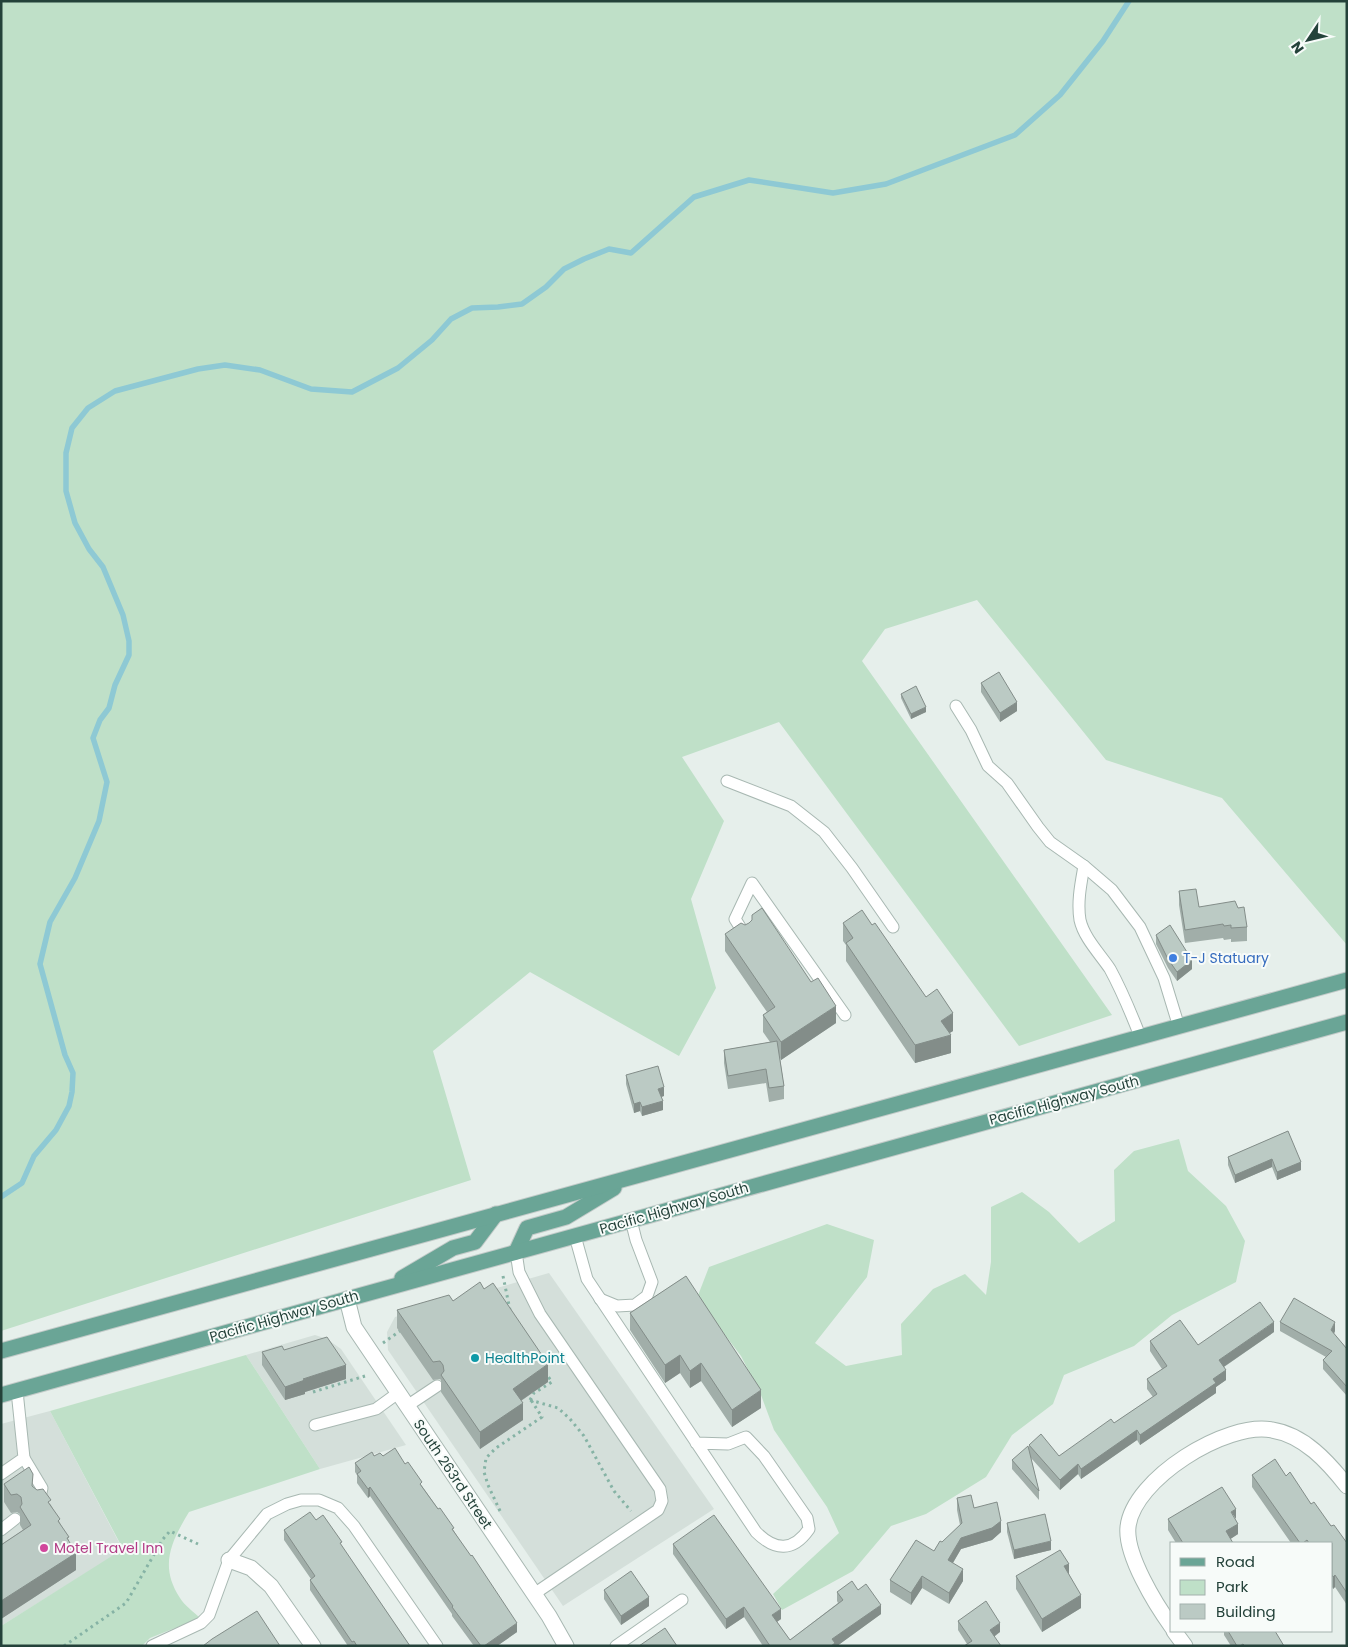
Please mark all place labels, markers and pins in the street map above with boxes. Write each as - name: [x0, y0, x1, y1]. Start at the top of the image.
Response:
- place label: T-J Statuary: [1183, 948, 1269, 968]
- marker: T-J Statuary: [1167, 952, 1179, 964]
- place label: HealthPoint: [485, 1348, 565, 1368]
- marker: HealthPoint: [469, 1352, 481, 1364]
- place label: Motel Travel Inn: [54, 1538, 163, 1558]
- marker: Motel Travel Inn: [38, 1542, 50, 1554]

